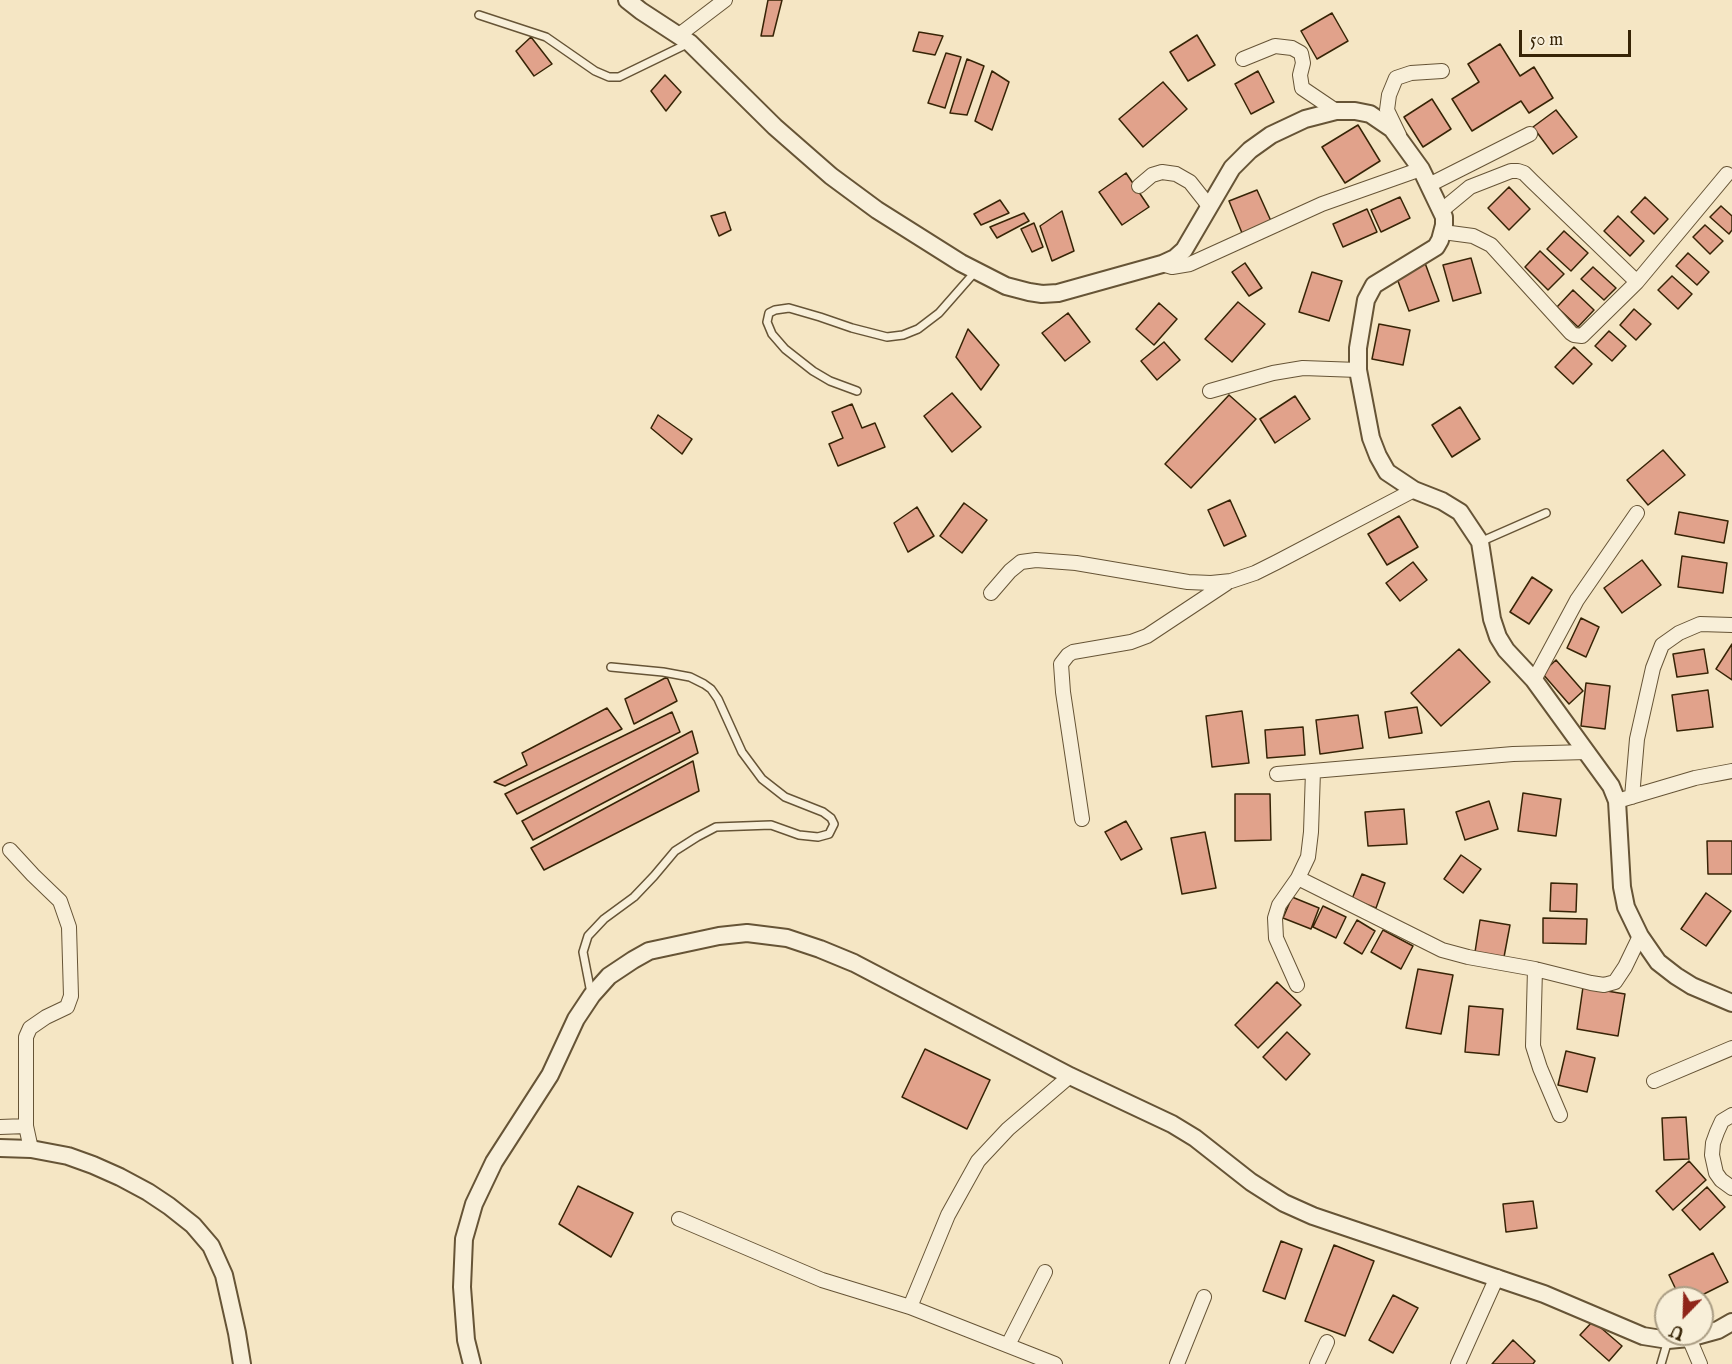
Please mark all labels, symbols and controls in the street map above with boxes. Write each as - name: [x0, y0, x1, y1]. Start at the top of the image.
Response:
- scale bar: [1522, 18, 1634, 56]
- text: 50 m: [1530, 29, 1563, 52]
- north arrow: [1654, 1286, 1714, 1346]
- text: U: [1668, 1319, 1688, 1343]

